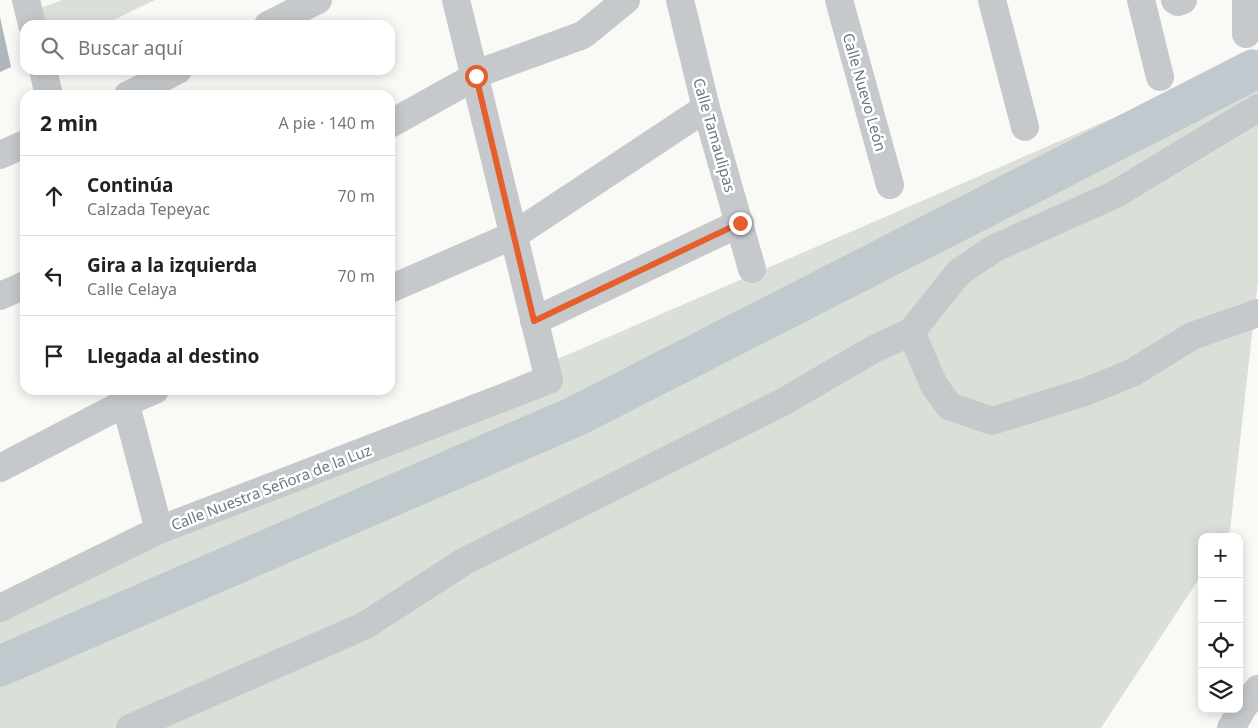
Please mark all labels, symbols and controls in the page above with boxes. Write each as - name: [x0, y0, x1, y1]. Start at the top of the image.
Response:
- search box: [20, 20, 395, 75]
- street label: Calle Nuevo León: [839, 31, 891, 153]
- icon: search: [38, 34, 66, 62]
- text: Buscar aquí: [78, 35, 183, 61]
- route start: [465, 65, 488, 88]
- street label: Calle Tamaulipas: [689, 76, 741, 194]
- text: 2 min: [40, 109, 98, 137]
- text: A pie · 140 m: [278, 112, 375, 134]
- text: Continúa: [87, 172, 173, 198]
- icon: ahead: [40, 182, 68, 210]
- text: 70 m: [338, 185, 375, 207]
- text: Calzada Tepeyac: [87, 198, 210, 220]
- route end: [729, 212, 752, 235]
- text: Gira a la izquierda: [87, 252, 257, 278]
- icon: left: [40, 262, 68, 290]
- text: 70 m: [338, 265, 375, 287]
- text: Calle Celaya: [87, 278, 177, 300]
- icon: arrive: [40, 342, 68, 370]
- text: Llegada al destino: [87, 343, 259, 369]
- street label: Calle Nuestra Señora de la Luz: [168, 439, 374, 535]
- map controls: [1198, 533, 1243, 713]
- button: +: [1198, 533, 1243, 578]
- button: −: [1198, 578, 1243, 623]
- button: locate: [1198, 623, 1243, 668]
- button: layers: [1198, 668, 1243, 713]

